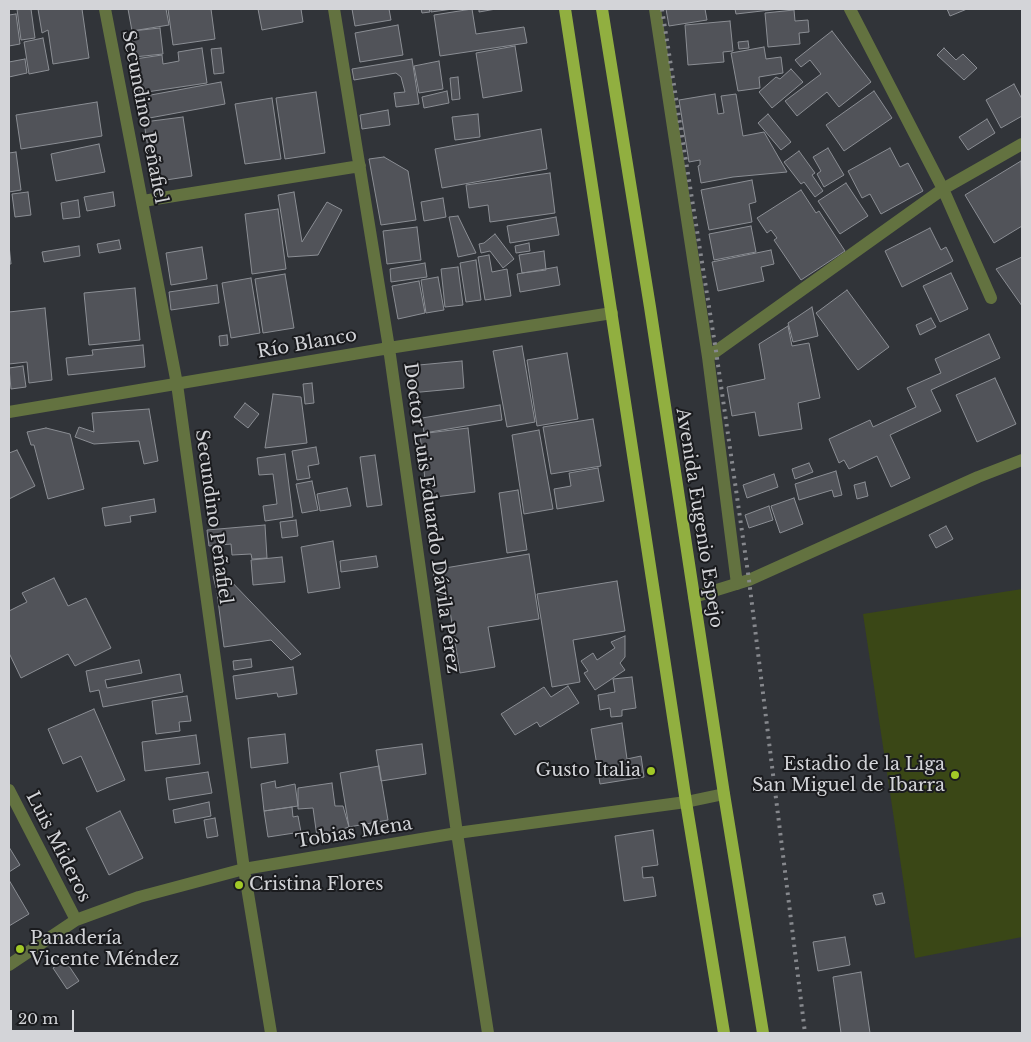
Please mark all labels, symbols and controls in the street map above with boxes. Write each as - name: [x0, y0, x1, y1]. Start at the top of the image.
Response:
- street label: Secundino Peñafiel: [117, 29, 171, 205]
- street label: Río Blanco: [256, 325, 358, 363]
- street label: Doctor Luis Eduardo Dávila Pérez: [398, 361, 464, 675]
- street label: Avenida Eugenio Espejo: [671, 407, 727, 629]
- street label: Secundino Peñafiel: [190, 428, 236, 606]
- place label: Estadio de la Liga San Miguel de Ibarra: [752, 754, 945, 796]
- place label: Gusto Italia: [535, 760, 641, 782]
- marker: Gusto Italia: [645, 765, 657, 777]
- marker: Estadio de la Liga San Miguel de Ibarra: [949, 769, 961, 781]
- street label: Luis Mideros: [21, 788, 95, 906]
- street label: Tobias Mena: [294, 813, 414, 853]
- place label: Cristina Flores: [249, 874, 383, 896]
- marker: Cristina Flores: [233, 879, 245, 891]
- place label: Panadería Vicente Méndez: [30, 928, 179, 971]
- marker: Panadería Vicente Méndez: [14, 943, 26, 955]
- scale bar: [12, 1000, 76, 1032]
- text: 20 m: [18, 1009, 58, 1028]

